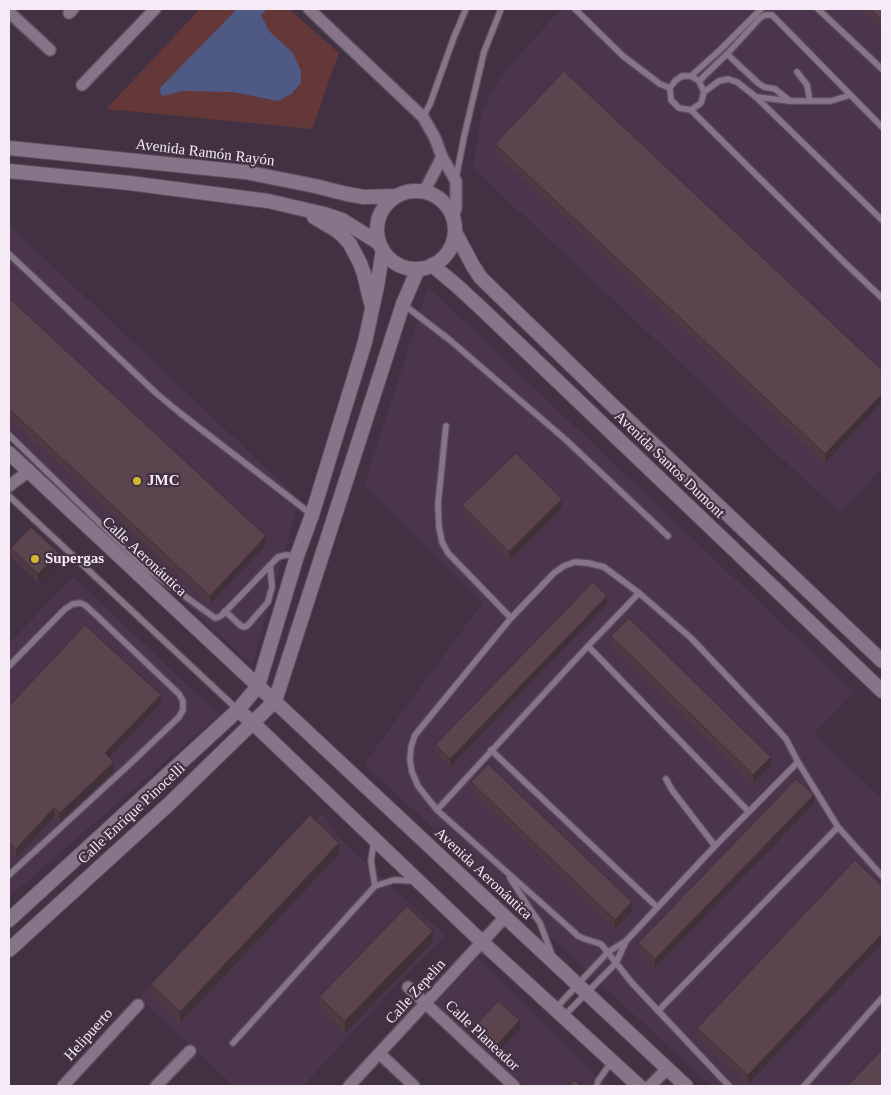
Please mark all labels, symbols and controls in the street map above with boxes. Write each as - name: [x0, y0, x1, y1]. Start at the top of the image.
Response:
- street label: Avenida Ramón Rayón: [135, 136, 275, 170]
- street label: Avenida Santos Dumont: [610, 408, 728, 522]
- place label: JMC: [147, 472, 179, 490]
- marker: JMC: [131, 475, 143, 487]
- street label: Calle Aeronáutica: [98, 513, 190, 601]
- place label: Supergas: [45, 550, 104, 568]
- marker: Supergas: [29, 553, 41, 565]
- street label: Calle Enrique Pinocelli: [75, 760, 189, 868]
- street label: Avenida Aeronáutica: [431, 824, 535, 924]
- street label: Calle Zepelin: [382, 956, 450, 1028]
- street label: Calle Planeador: [441, 997, 523, 1075]
- street label: Helipuerto: [61, 1005, 117, 1065]

